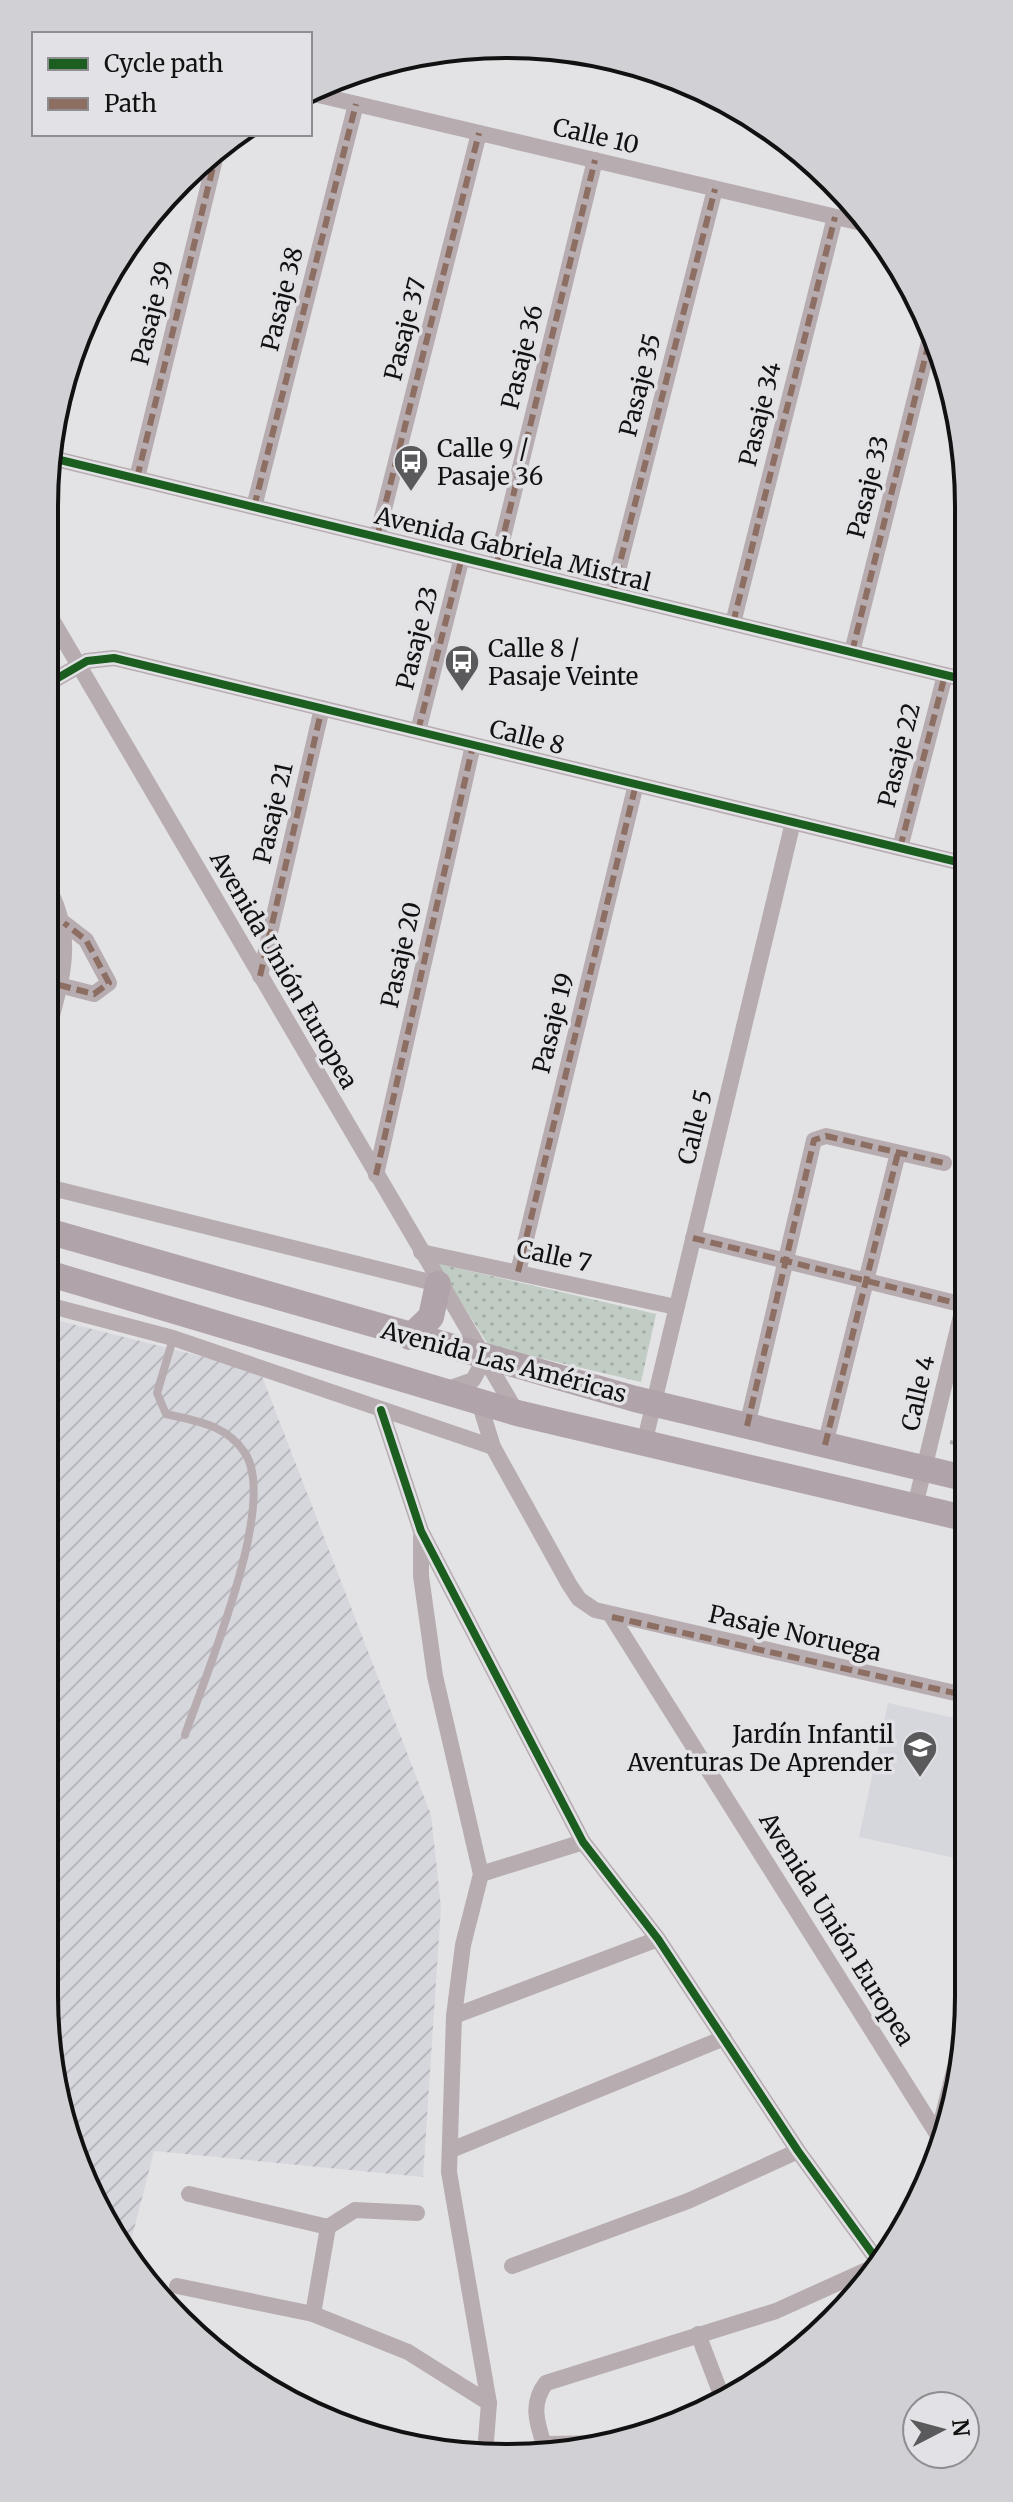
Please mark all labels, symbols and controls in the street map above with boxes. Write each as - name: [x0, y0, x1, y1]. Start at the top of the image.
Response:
- legend: [32, 32, 312, 136]
- text: Cycle path: [104, 48, 223, 79]
- text: Path: [104, 88, 157, 119]
- street label: Calle 10: [550, 111, 642, 161]
- street label: Pasaje 38: [254, 244, 310, 354]
- street label: Pasaje 39: [124, 258, 180, 368]
- street label: Pasaje 37: [377, 274, 433, 384]
- street label: Pasaje 36: [494, 302, 550, 412]
- street label: Pasaje 35: [612, 330, 668, 440]
- street label: Pasaje 34: [732, 358, 788, 469]
- street label: Pasaje 33: [840, 432, 896, 542]
- place label: Calle 9 / Pasaje 36: [437, 433, 543, 492]
- bus stop icon: Calle 9 / Pasaje 36: [392, 443, 430, 493]
- street label: Avenida Gabriela Mistral: [371, 499, 654, 598]
- street label: Pasaje 23: [389, 583, 445, 693]
- place label: Calle 8 / Pasaje Veinte: [488, 633, 638, 692]
- bus stop icon: Calle 8 / Pasaje Veinte: [443, 643, 481, 693]
- street label: Pasaje 22: [871, 700, 927, 810]
- street label: Calle 8: [486, 713, 568, 761]
- street label: Pasaje 21: [246, 759, 300, 867]
- street label: Avenida Unión Europea: [203, 845, 365, 1095]
- street label: Pasaje 20: [374, 899, 428, 1011]
- street label: Pasaje 19: [526, 969, 580, 1077]
- street label: Calle 5: [671, 1086, 719, 1168]
- street label: Calle 7: [514, 1233, 594, 1279]
- street label: Avenida Las Américas: [377, 1314, 630, 1410]
- street label: Calle 4: [894, 1352, 942, 1434]
- street label: Pasaje Noruega: [706, 1598, 885, 1668]
- place label: Jardín Infantil Aventuras De Aprender: [626, 1719, 894, 1778]
- school or university icon: Jardín Infantil Aventuras De Aprender: [901, 1729, 939, 1779]
- street label: Avenida Unión Europea: [752, 1806, 922, 2052]
- north arrow: [901, 2390, 981, 2470]
- text: N: [946, 2418, 976, 2439]

